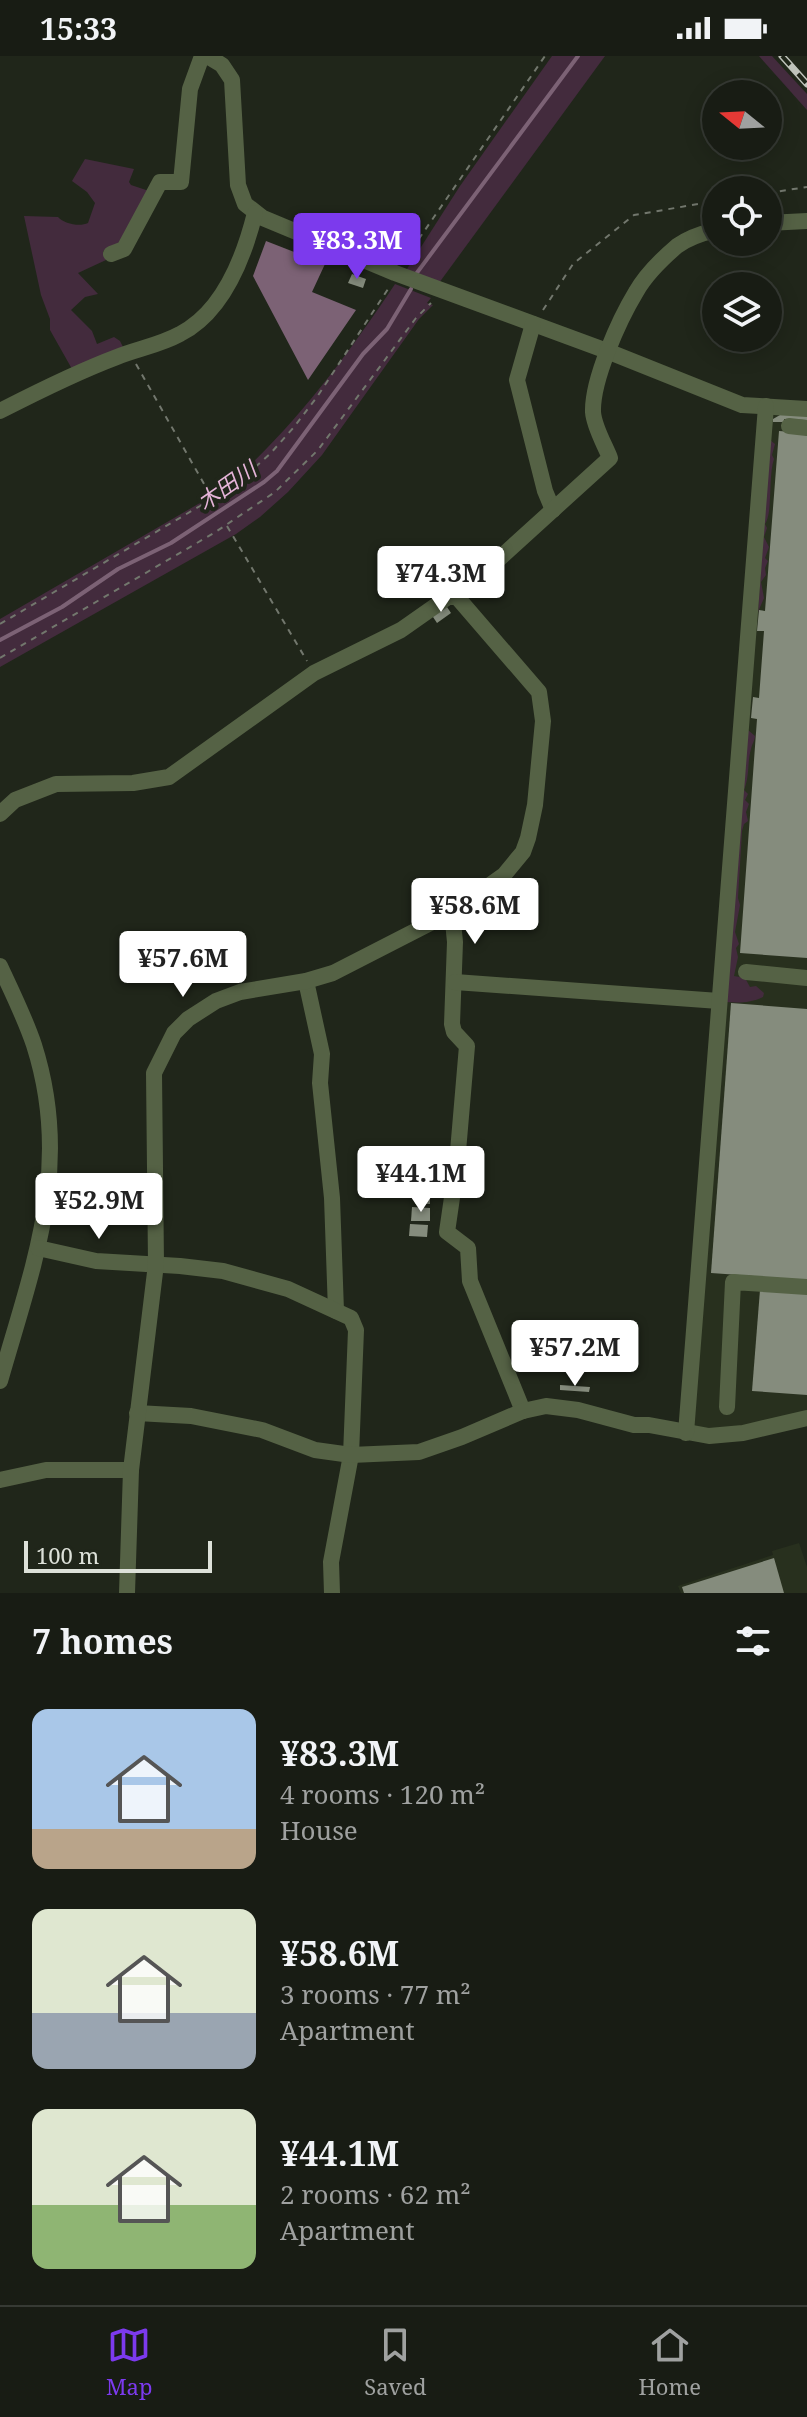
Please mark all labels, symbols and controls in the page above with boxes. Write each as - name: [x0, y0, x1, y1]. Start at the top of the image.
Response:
- text: 15:33: [40, 8, 117, 49]
- north arrow: [702, 80, 782, 160]
- map controls: [702, 80, 782, 352]
- button: locate: [702, 176, 782, 256]
- pin: ¥83.3M: [292, 213, 422, 281]
- text: ¥83.3M: [311, 221, 403, 257]
- button: layers: [702, 272, 782, 352]
- water label: 木田川: [190, 453, 263, 516]
- pin: ¥74.3M: [376, 546, 506, 614]
- text: ¥74.3M: [395, 554, 487, 590]
- pin: ¥58.6M: [410, 878, 540, 946]
- text: ¥58.6M: [429, 886, 521, 922]
- pin: ¥57.6M: [118, 931, 248, 999]
- text: ¥57.6M: [137, 939, 229, 975]
- pin: ¥44.1M: [356, 1146, 486, 1214]
- text: ¥44.1M: [375, 1154, 467, 1190]
- pin: ¥52.9M: [34, 1173, 164, 1241]
- text: ¥52.9M: [53, 1181, 145, 1217]
- pin: ¥57.2M: [510, 1320, 640, 1388]
- text: ¥57.2M: [529, 1328, 621, 1364]
- scale bar: [24, 1537, 212, 1573]
- text: 100 m: [36, 1540, 99, 1570]
- text: 7 homes: [32, 1618, 173, 1664]
- icon: filters: [731, 1619, 775, 1663]
- text: ¥83.3M: [280, 1730, 399, 1776]
- icon: home: [96, 1741, 192, 1837]
- text: 4 rooms · 120 m²: [280, 1776, 485, 1812]
- text: House: [280, 1812, 358, 1848]
- text: ¥58.6M: [280, 1930, 399, 1976]
- icon: home: [96, 1941, 192, 2037]
- text: 3 rooms · 77 m²: [280, 1976, 471, 2012]
- text: Apartment: [280, 2012, 415, 2048]
- text: ¥44.1M: [280, 2130, 399, 2176]
- icon: home: [96, 2141, 192, 2237]
- text: 2 rooms · 62 m²: [280, 2176, 471, 2212]
- text: Apartment: [280, 2212, 415, 2248]
- tab: Map: [106, 2323, 152, 2401]
- tab: Saved: [364, 2323, 427, 2401]
- tab: Home: [638, 2323, 701, 2401]

